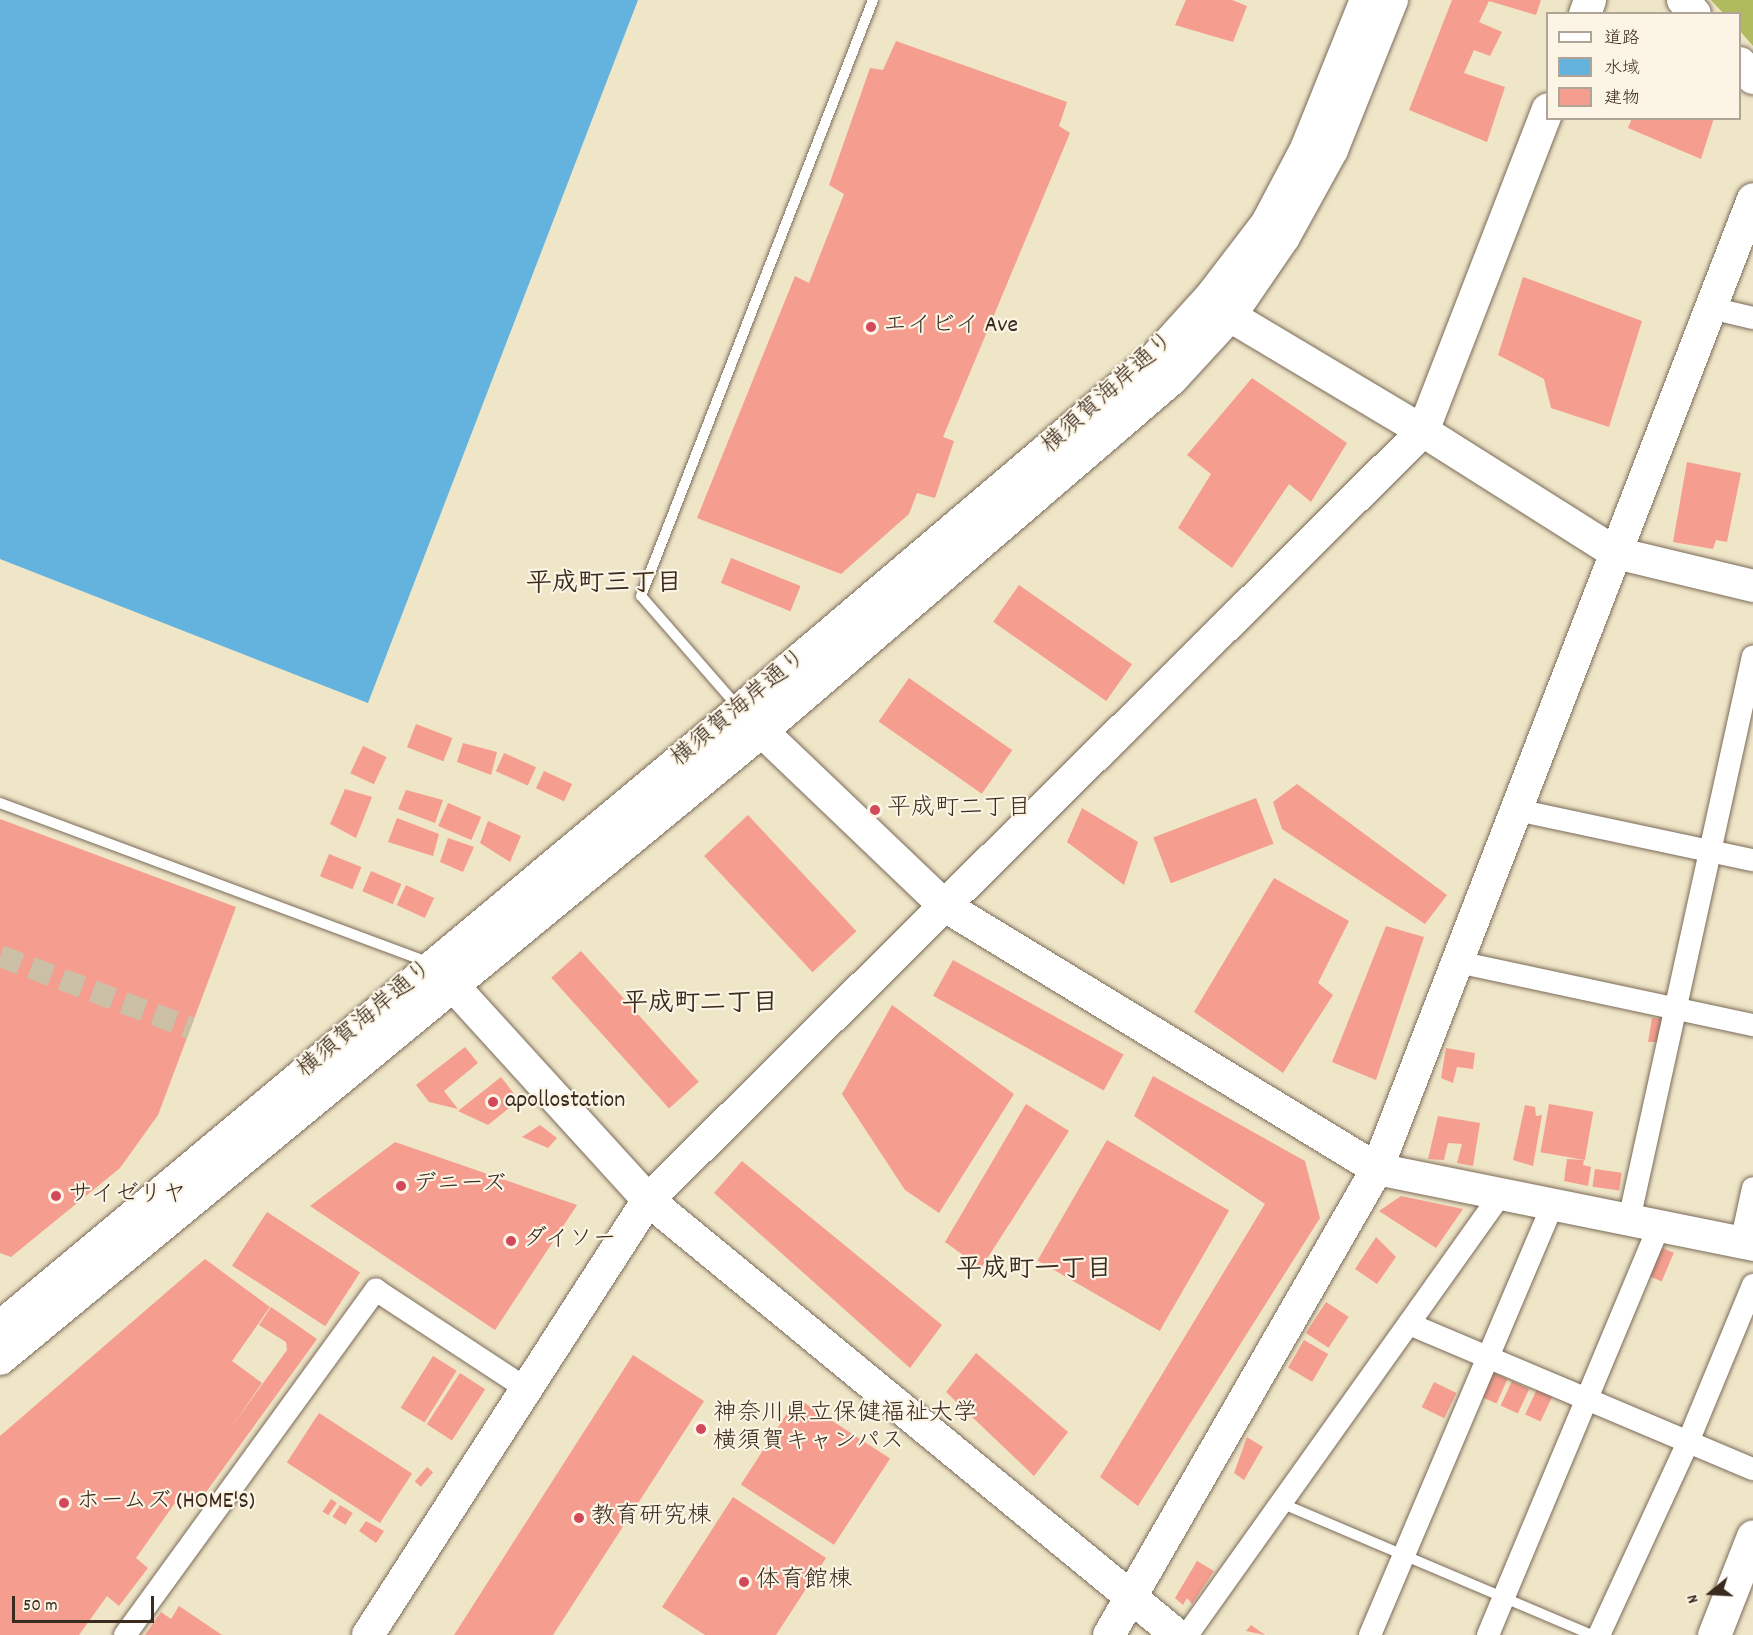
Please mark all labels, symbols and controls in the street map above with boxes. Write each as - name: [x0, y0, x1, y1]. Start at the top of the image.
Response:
- legend: [1546, 12, 1741, 120]
- text: 道路: [1604, 27, 1640, 52]
- text: 水域: [1604, 57, 1640, 82]
- text: 建物: [1604, 87, 1640, 112]
- place label: エイビイ Ave: [883, 313, 1018, 341]
- marker: エイビイ Ave: [864, 320, 878, 334]
- street label: 横須賀海岸通り: [1037, 327, 1181, 461]
- district label: 平成町三丁目: [526, 569, 682, 601]
- street label: 横須賀海岸通り: [666, 644, 814, 774]
- place label: 平成町二丁目: [887, 796, 1031, 824]
- marker: 平成町二丁目: [868, 803, 882, 817]
- street label: 横須賀海岸通り: [292, 955, 440, 1085]
- district label: 平成町二丁目: [622, 989, 778, 1021]
- place label: apollostation: [505, 1088, 625, 1116]
- marker: apollostation: [486, 1095, 500, 1109]
- place label: デニーズ: [413, 1172, 509, 1200]
- marker: デニーズ: [394, 1179, 408, 1193]
- place label: サイゼリヤ: [68, 1182, 188, 1210]
- marker: サイゼリヤ: [49, 1189, 63, 1203]
- place label: ダイソー: [523, 1227, 619, 1255]
- marker: ダイソー: [504, 1234, 518, 1248]
- district label: 平成町一丁目: [956, 1255, 1112, 1287]
- place label: 神奈川県立保健福祉大学 横須賀キャンパス: [713, 1401, 977, 1457]
- marker: 神奈川県立保健福祉大学 横須賀キャンパス: [694, 1422, 708, 1436]
- place label: ホームズ (HOME'S): [76, 1489, 256, 1517]
- marker: ホームズ (HOME'S): [57, 1496, 71, 1510]
- place label: 教育研究棟: [591, 1504, 711, 1532]
- marker: 教育研究棟: [572, 1511, 586, 1525]
- north arrow: [1681, 1563, 1741, 1623]
- place label: 体育館棟: [756, 1568, 852, 1596]
- marker: 体育館棟: [737, 1575, 751, 1589]
- scale bar: [15, 1584, 158, 1622]
- text: N: [1681, 1591, 1706, 1606]
- text: 50 m: [23, 1594, 58, 1619]

